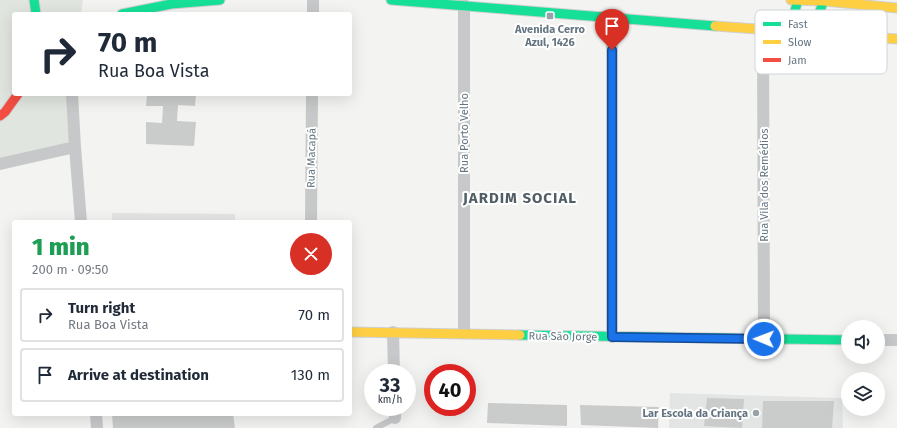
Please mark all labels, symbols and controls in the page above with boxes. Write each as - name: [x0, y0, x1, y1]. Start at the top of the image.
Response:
- pin: [595, 9, 629, 50]
- legend: [755, 10, 887, 74]
- marker: Avenida Cerro Azul, 1426: [545, 11, 555, 21]
- icon: arrive: [601, 15, 623, 37]
- text: Fast: [788, 18, 808, 31]
- place label: Avenida Cerro Azul, 1426: [514, 23, 586, 49]
- text: 70 m: [98, 26, 157, 59]
- icon: right: [32, 28, 84, 80]
- text: Slow: [788, 36, 812, 49]
- text: Jam: [788, 54, 807, 67]
- text: Rua Boa Vista: [98, 60, 209, 82]
- street label: Rua Porto Velho: [458, 93, 471, 173]
- street label: Rua Macapá: [304, 128, 319, 188]
- street label: Rua Vila dos Remédios: [758, 128, 771, 242]
- district label: JARDIM SOCIAL: [462, 189, 577, 207]
- text: 1 min: [32, 233, 90, 261]
- button: close: [290, 233, 332, 275]
- text: 200 m · 09:50: [32, 262, 108, 277]
- text: Turn right: [68, 299, 135, 317]
- icon: right: [34, 304, 56, 326]
- text: 70 m: [298, 306, 330, 324]
- text: Rua Boa Vista: [68, 317, 148, 332]
- position arrow: [743, 318, 785, 360]
- map controls: [841, 320, 885, 416]
- button: sound: [841, 320, 885, 364]
- street label: Rua São Jorge: [529, 329, 597, 344]
- icon: arrive: [34, 364, 56, 386]
- speed limit sign: 40: [424, 364, 476, 416]
- text: Arrive at destination: [68, 366, 209, 384]
- text: 130 m: [291, 366, 330, 384]
- button: layers: [841, 372, 885, 416]
- text: 33: [380, 373, 400, 397]
- text: km/h: [378, 394, 402, 406]
- place label: Lar Escola da Criança: [643, 407, 748, 420]
- marker: Lar Escola da Criança: [751, 408, 761, 418]

